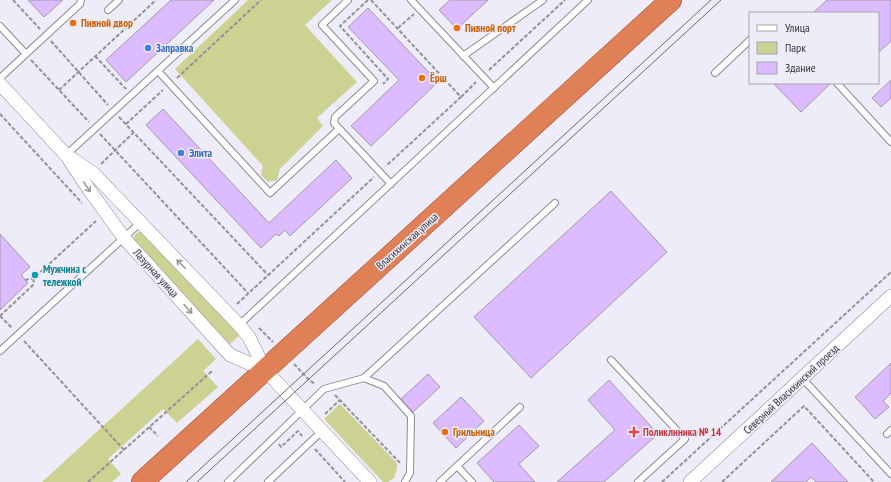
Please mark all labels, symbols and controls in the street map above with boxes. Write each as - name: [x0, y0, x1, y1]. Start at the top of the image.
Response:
- legend: [749, 12, 879, 84]
- place label: Пивной двор: [81, 16, 133, 30]
- marker: Пивной двор: [68, 18, 78, 28]
- text: Улица: [785, 20, 810, 35]
- place label: Пивной порт: [465, 21, 516, 35]
- marker: Пивной порт: [452, 23, 462, 33]
- text: Парк: [785, 40, 806, 55]
- place label: Заправка: [156, 41, 194, 55]
- marker: Заправка: [143, 43, 153, 53]
- text: Здание: [785, 60, 816, 75]
- place label: Ёрш: [430, 71, 447, 85]
- marker: Ёрш: [417, 73, 427, 83]
- place label: Элита: [189, 146, 212, 160]
- marker: Элита: [176, 148, 186, 158]
- one-way arrow: [83, 182, 92, 193]
- street label: Власихинская улица: [373, 209, 441, 273]
- street label: Лазурная улица: [130, 245, 182, 300]
- one-way arrow: [176, 259, 185, 269]
- place label: Мужчина с тележкой: [43, 262, 86, 289]
- marker: Мужчина с тележкой: [30, 270, 40, 280]
- one-way arrow: [184, 304, 193, 314]
- street label: Северный Власихинский проезд: [740, 341, 842, 437]
- place label: Грильница: [453, 425, 495, 439]
- place label: Поликлиника № 14: [643, 425, 722, 439]
- marker: Поликлиника № 14: [628, 426, 640, 438]
- marker: Грильница: [440, 427, 450, 437]

